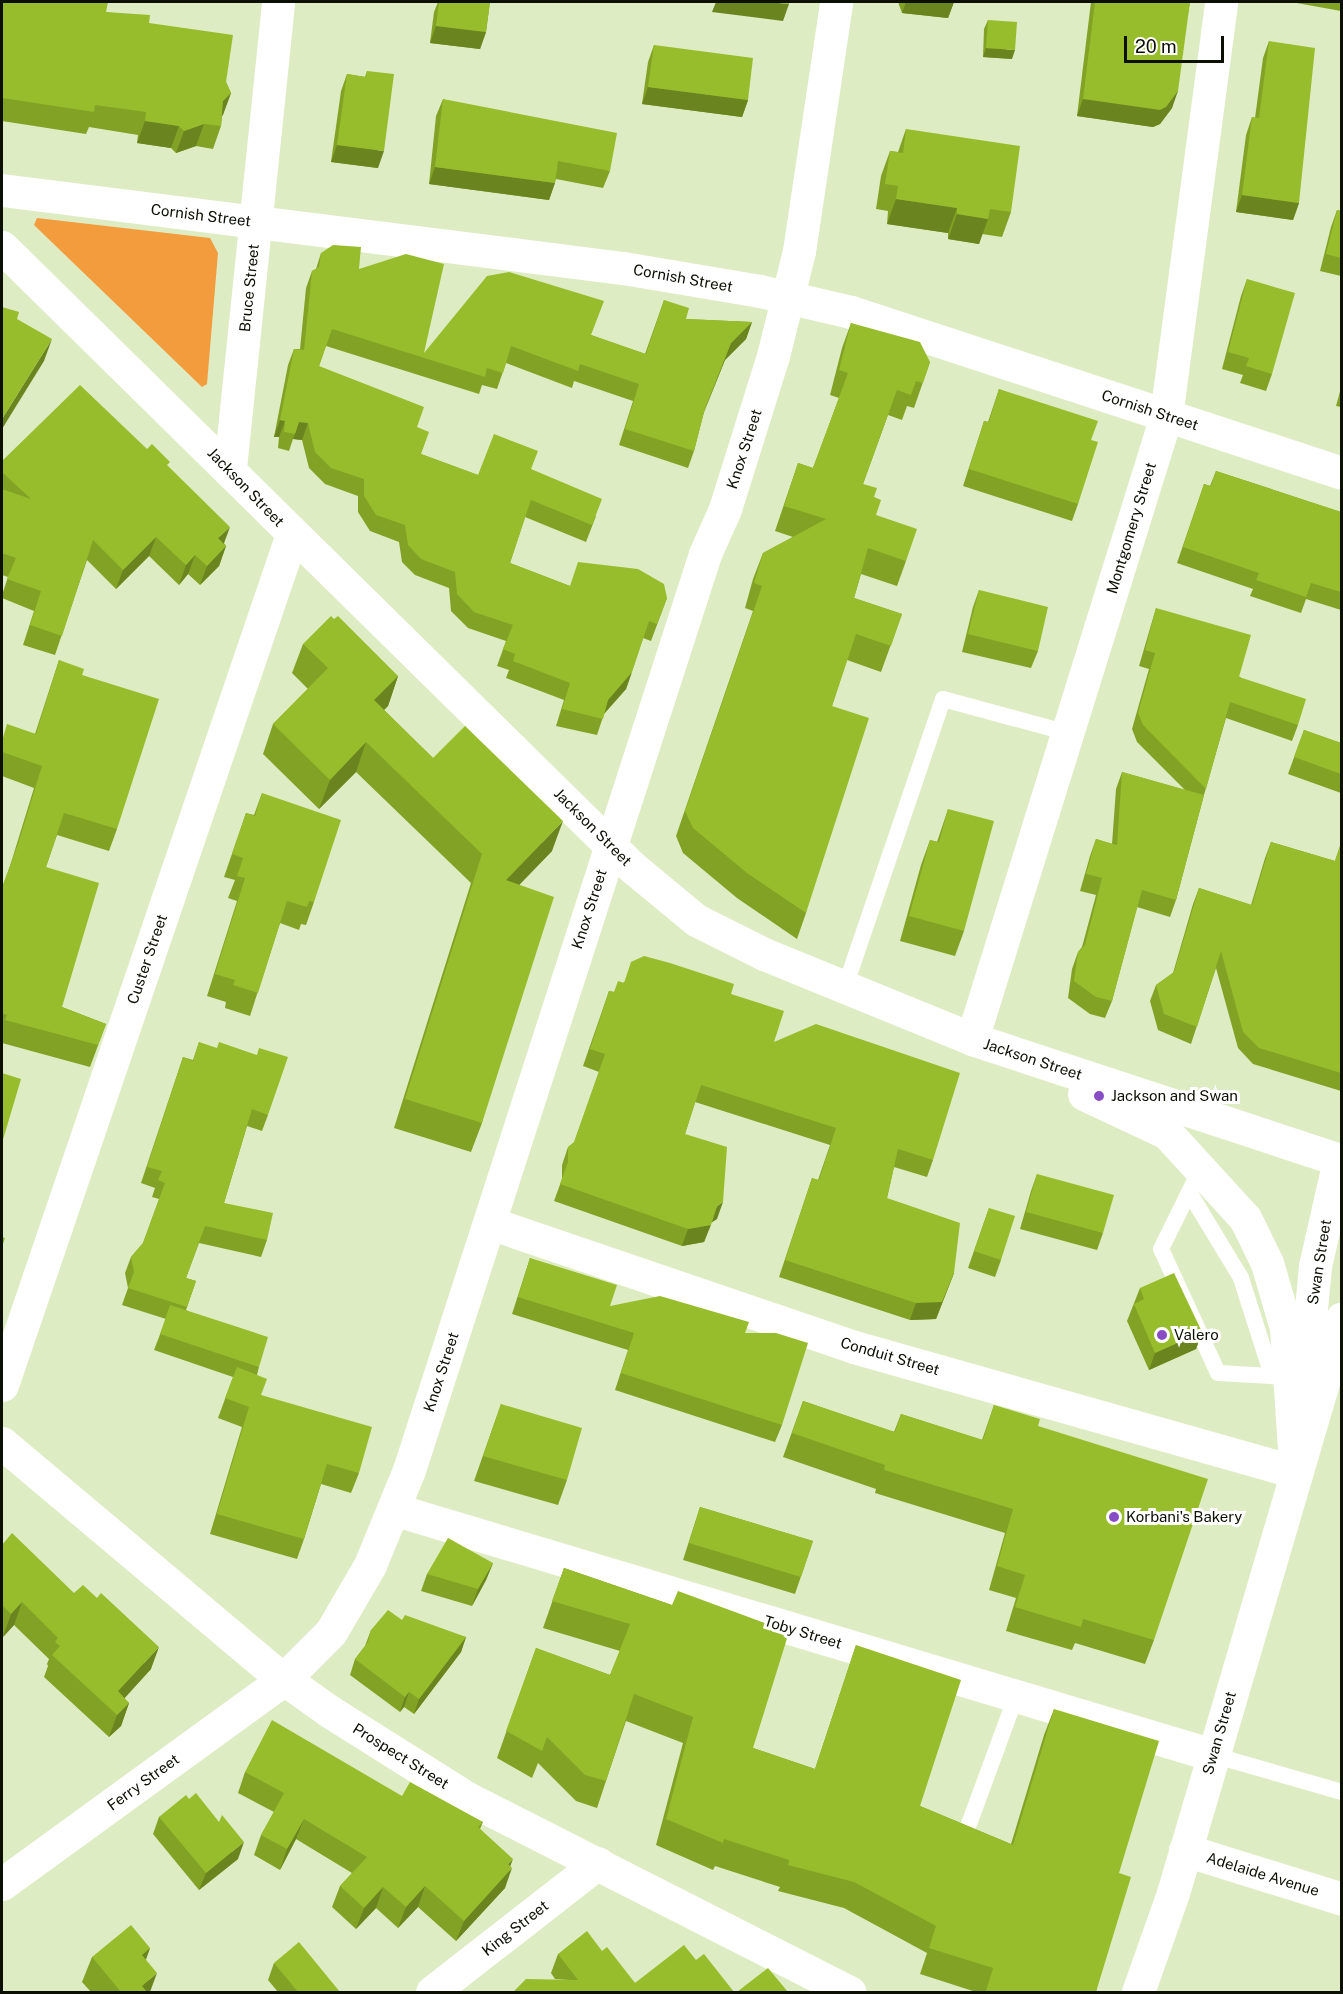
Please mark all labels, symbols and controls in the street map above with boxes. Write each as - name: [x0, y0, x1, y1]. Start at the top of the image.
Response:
- scale bar: [1127, 24, 1228, 62]
- text: 20 m: [1135, 36, 1177, 57]
- street label: Cornish Street: [150, 200, 252, 230]
- street label: Bruce Street: [235, 243, 263, 333]
- street label: Cornish Street: [632, 260, 734, 296]
- street label: Cornish Street: [1099, 386, 1201, 434]
- street label: Knox Street: [723, 407, 765, 491]
- street label: Jackson Street: [204, 444, 288, 530]
- street label: Montgomery Street: [1102, 460, 1160, 596]
- street label: Jackson Street: [550, 784, 636, 870]
- street label: Knox Street: [568, 867, 610, 951]
- street label: Custer Street: [123, 912, 171, 1006]
- street label: Jackson Street: [981, 1035, 1085, 1083]
- place label: Jackson and Swan: [1111, 1087, 1238, 1105]
- marker: Jackson and Swan: [1092, 1089, 1106, 1103]
- street label: Swan Street: [1303, 1218, 1335, 1306]
- place label: Valero: [1174, 1326, 1219, 1344]
- marker: Valero: [1155, 1328, 1169, 1342]
- street label: Knox Street: [420, 1330, 462, 1414]
- street label: Conduit Street: [838, 1333, 942, 1379]
- place label: Korbani's Bakery: [1126, 1508, 1242, 1526]
- marker: Korbani's Bakery: [1107, 1510, 1121, 1524]
- street label: Toby Street: [762, 1612, 844, 1652]
- street label: Swan Street: [1198, 1689, 1240, 1777]
- street label: Prospect Street: [350, 1719, 452, 1793]
- street label: Ferry Street: [103, 1750, 183, 1814]
- street label: Adelaide Avenue: [1204, 1848, 1322, 1900]
- street label: King Street: [478, 1896, 552, 1960]

